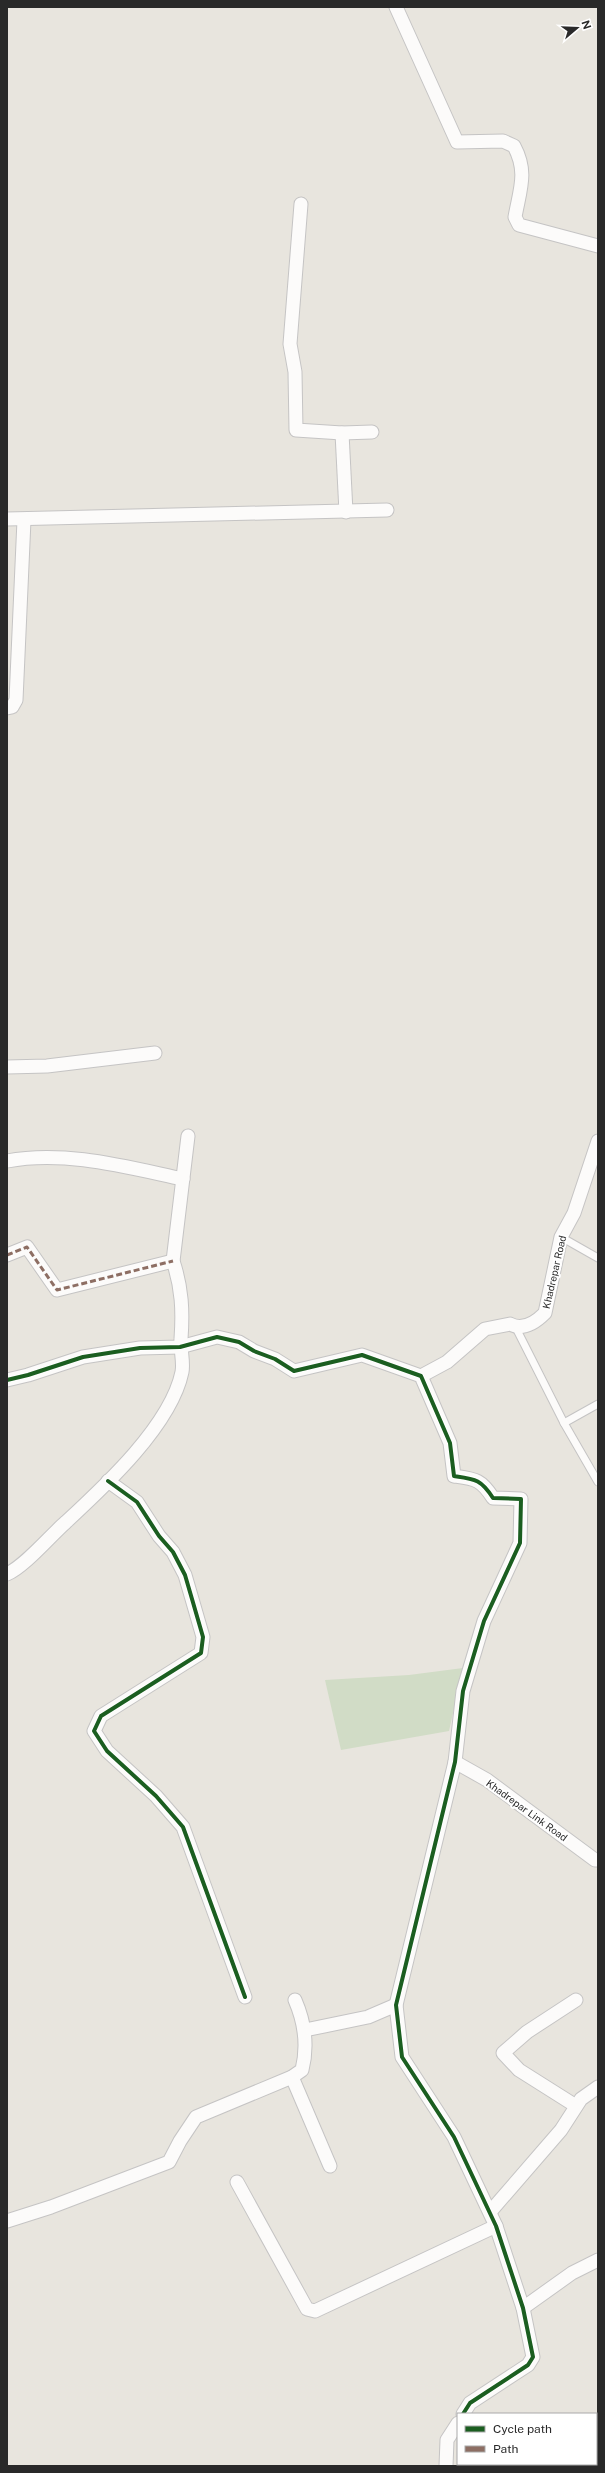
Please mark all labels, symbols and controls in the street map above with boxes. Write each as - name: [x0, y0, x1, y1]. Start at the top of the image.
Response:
- north arrow: [557, 8, 597, 48]
- text: N: [579, 19, 594, 31]
- street label: Khadrepar Road: [540, 1234, 568, 1310]
- street label: Khadrepar Link Road: [484, 1777, 570, 1843]
- legend: [457, 2413, 597, 2465]
- text: Cycle path: [493, 2422, 552, 2436]
- text: Path: [493, 2442, 519, 2456]

